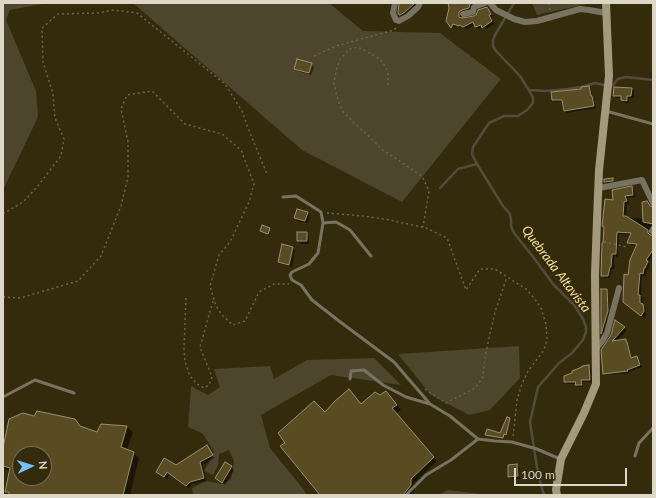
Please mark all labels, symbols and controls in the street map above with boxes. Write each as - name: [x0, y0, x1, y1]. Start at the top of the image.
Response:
- water label: Quebrada Altavista: [518, 222, 594, 316]
- north arrow: [12, 446, 52, 486]
- scale bar: [516, 460, 629, 486]
- text: N: [37, 461, 50, 470]
- text: 100 m: [521, 467, 555, 482]

